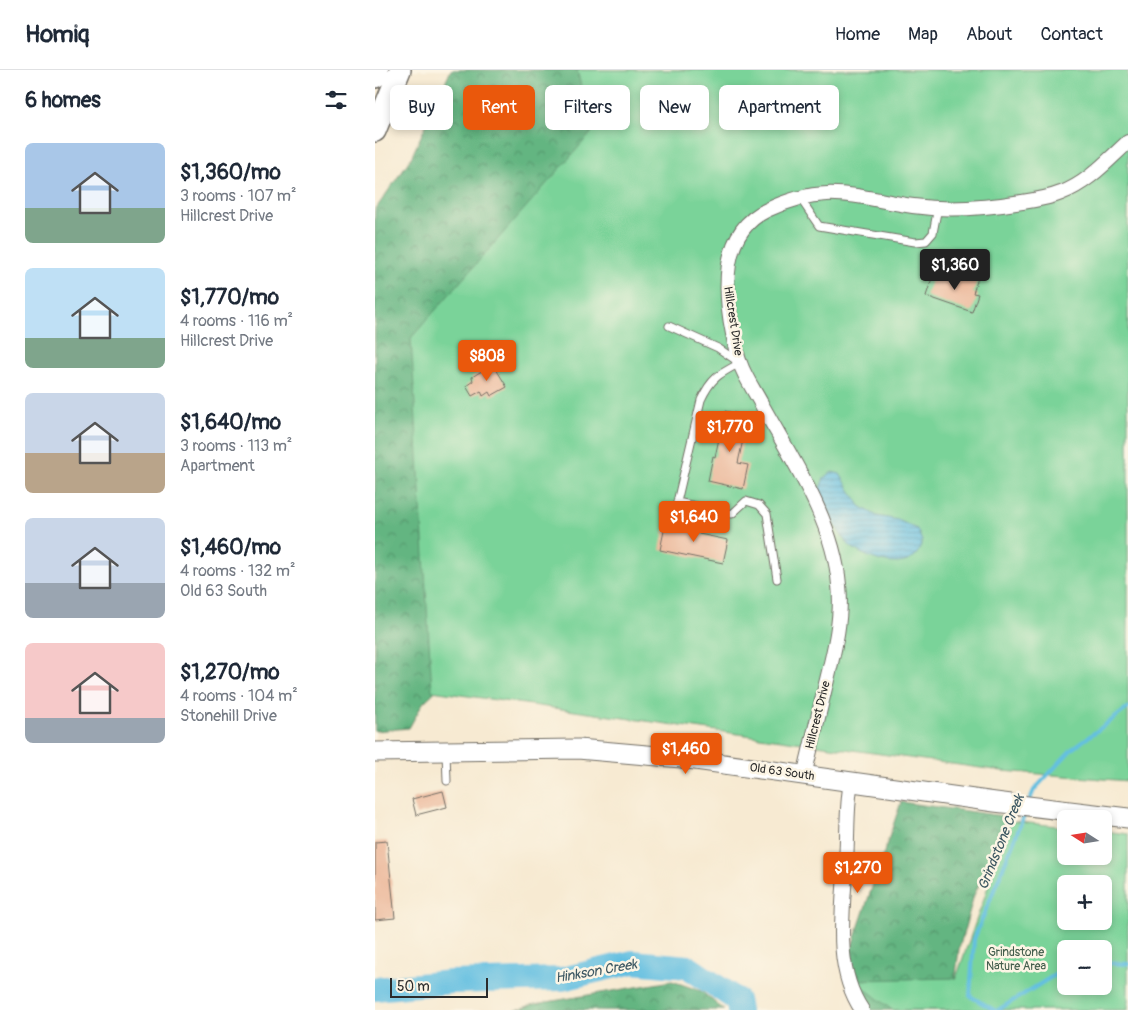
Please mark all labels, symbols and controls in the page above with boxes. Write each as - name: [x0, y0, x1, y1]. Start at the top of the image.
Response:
- text: Homiq: [25, 20, 89, 49]
- text: Home: [835, 23, 880, 46]
- text: Map: [908, 23, 938, 46]
- text: About: [966, 23, 1012, 46]
- text: Contact: [1040, 23, 1103, 46]
- chip: Buy: [390, 85, 453, 130]
- chip: Rent: [463, 85, 535, 130]
- chip: Filters: [545, 85, 630, 130]
- chip: New: [640, 85, 709, 130]
- chip: Apartment: [719, 85, 839, 130]
- icon: filters: [322, 86, 350, 114]
- text: 6 homes: [25, 87, 101, 114]
- text: $1,360/mo: [180, 159, 281, 186]
- icon: home: [65, 163, 125, 223]
- text: 3 rooms · 107 m²: [180, 186, 297, 206]
- text: Hillcrest Drive: [180, 206, 273, 226]
- pin: $1,360: [914, 248, 996, 291]
- text: $1,360: [931, 255, 979, 275]
- text: $1,770/mo: [180, 284, 279, 311]
- street label: Hillcrest Drive: [720, 285, 746, 357]
- icon: home: [65, 288, 125, 348]
- text: 4 rooms · 116 m²: [180, 311, 293, 331]
- text: Hillcrest Drive: [180, 331, 273, 351]
- pin: $808: [457, 340, 517, 382]
- text: $808: [469, 346, 505, 366]
- text: $1,640/mo: [180, 409, 281, 436]
- pin: $1,770: [689, 410, 771, 453]
- icon: home: [65, 413, 125, 473]
- text: $1,770: [707, 417, 753, 437]
- text: 3 rooms · 113 m²: [180, 436, 292, 456]
- text: Apartment: [180, 456, 255, 476]
- pin: $1,640: [653, 500, 735, 543]
- text: $1,640: [670, 507, 718, 527]
- text: $1,460/mo: [180, 534, 281, 561]
- icon: home: [65, 538, 125, 598]
- text: 4 rooms · 132 m²: [180, 561, 295, 581]
- text: Old 63 South: [180, 581, 267, 601]
- text: $1,270/mo: [180, 659, 280, 686]
- icon: home: [65, 663, 125, 723]
- street label: Hillcrest Drive: [802, 679, 834, 751]
- text: 4 rooms · 104 m²: [180, 686, 298, 706]
- text: Stonehill Drive: [180, 706, 277, 726]
- pin: $1,460: [645, 732, 727, 775]
- text: $1,460: [662, 739, 710, 759]
- street label: Old 63 South: [749, 760, 816, 784]
- water label: Grindstone Creek: [974, 791, 1028, 892]
- north arrow: [1057, 810, 1113, 865]
- map controls: [1057, 810, 1112, 995]
- pin: $1,270: [817, 852, 899, 894]
- text: $1,270: [834, 858, 882, 878]
- button: +: [1057, 875, 1112, 930]
- button: −: [1057, 940, 1112, 995]
- park label: Grindstone Nature Area: [986, 945, 1046, 974]
- water label: Hinkson Creek: [554, 955, 639, 987]
- scale bar: [390, 975, 487, 998]
- text: 50 m: [397, 978, 430, 995]

